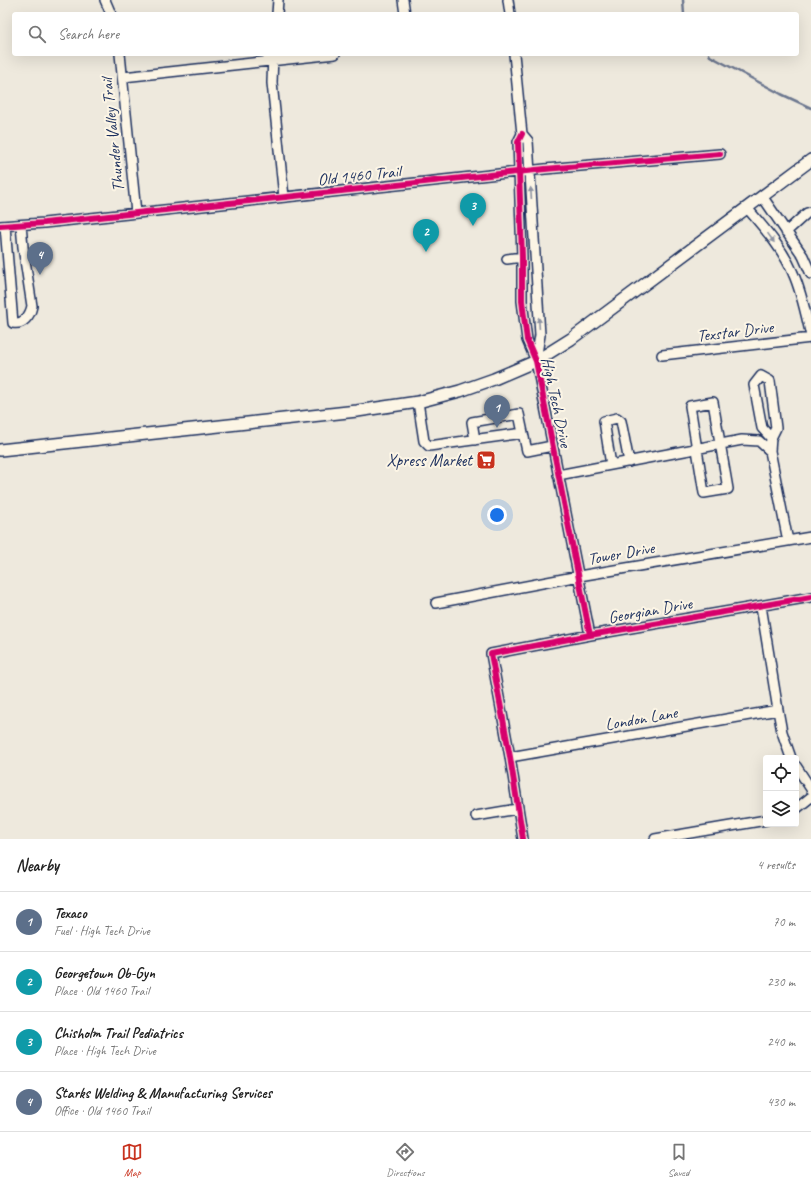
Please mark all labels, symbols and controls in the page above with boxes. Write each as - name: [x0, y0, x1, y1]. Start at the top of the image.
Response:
- search box: [12, 12, 799, 56]
- icon: search: [26, 23, 48, 45]
- text: Search here: [58, 25, 119, 44]
- street label: Thunder Valley Trail: [96, 74, 129, 193]
- street label: Old 1460 Trail: [317, 160, 405, 190]
- one-way arrow: [528, 187, 535, 199]
- pin: 3: [460, 193, 486, 226]
- pin: 2: [413, 219, 439, 252]
- one-way arrow: [767, 233, 775, 244]
- pin: 4: [27, 242, 53, 275]
- one-way arrow: [535, 316, 542, 329]
- street label: Texstar Drive: [696, 316, 776, 347]
- street label: High Tech Drive: [537, 355, 577, 451]
- pin: 1: [484, 395, 510, 428]
- supermarket icon: Xpress Market: [475, 449, 497, 471]
- place label: Xpress Market: [387, 450, 474, 471]
- your location: [487, 505, 507, 525]
- street label: Tower Drive: [586, 537, 657, 570]
- street label: Georgian Drive: [607, 593, 695, 628]
- street label: London Lane: [603, 702, 680, 735]
- map controls: [763, 755, 799, 827]
- button: locate: [763, 755, 799, 791]
- button: layers: [763, 791, 799, 827]
- text: Nearby: [16, 855, 59, 876]
- text: 4 results: [757, 857, 795, 873]
- text: Texaco: [54, 904, 87, 923]
- text: 1: [26, 914, 32, 930]
- text: 70 m: [773, 914, 795, 930]
- text: Fuel · High Tech Drive: [54, 923, 150, 939]
- text: Georgetown Ob-Gyn: [54, 964, 155, 983]
- text: 2: [26, 974, 32, 990]
- text: 230 m: [767, 974, 795, 990]
- text: Place · Old 1460 Trail: [54, 983, 149, 999]
- text: Chisholm Trail Pediatrics: [54, 1024, 183, 1043]
- text: 3: [26, 1034, 32, 1050]
- text: 240 m: [767, 1034, 795, 1050]
- text: Place · High Tech Drive: [54, 1043, 156, 1059]
- text: Starks Welding & Manufacturing Services: [54, 1084, 272, 1103]
- text: 4: [26, 1094, 32, 1110]
- text: 430 m: [767, 1094, 795, 1110]
- text: Office · Old 1460 Trail: [54, 1103, 150, 1119]
- tab: Map: [121, 1141, 143, 1179]
- tab: Directions: [386, 1141, 425, 1179]
- tab: Saved: [668, 1141, 690, 1179]

